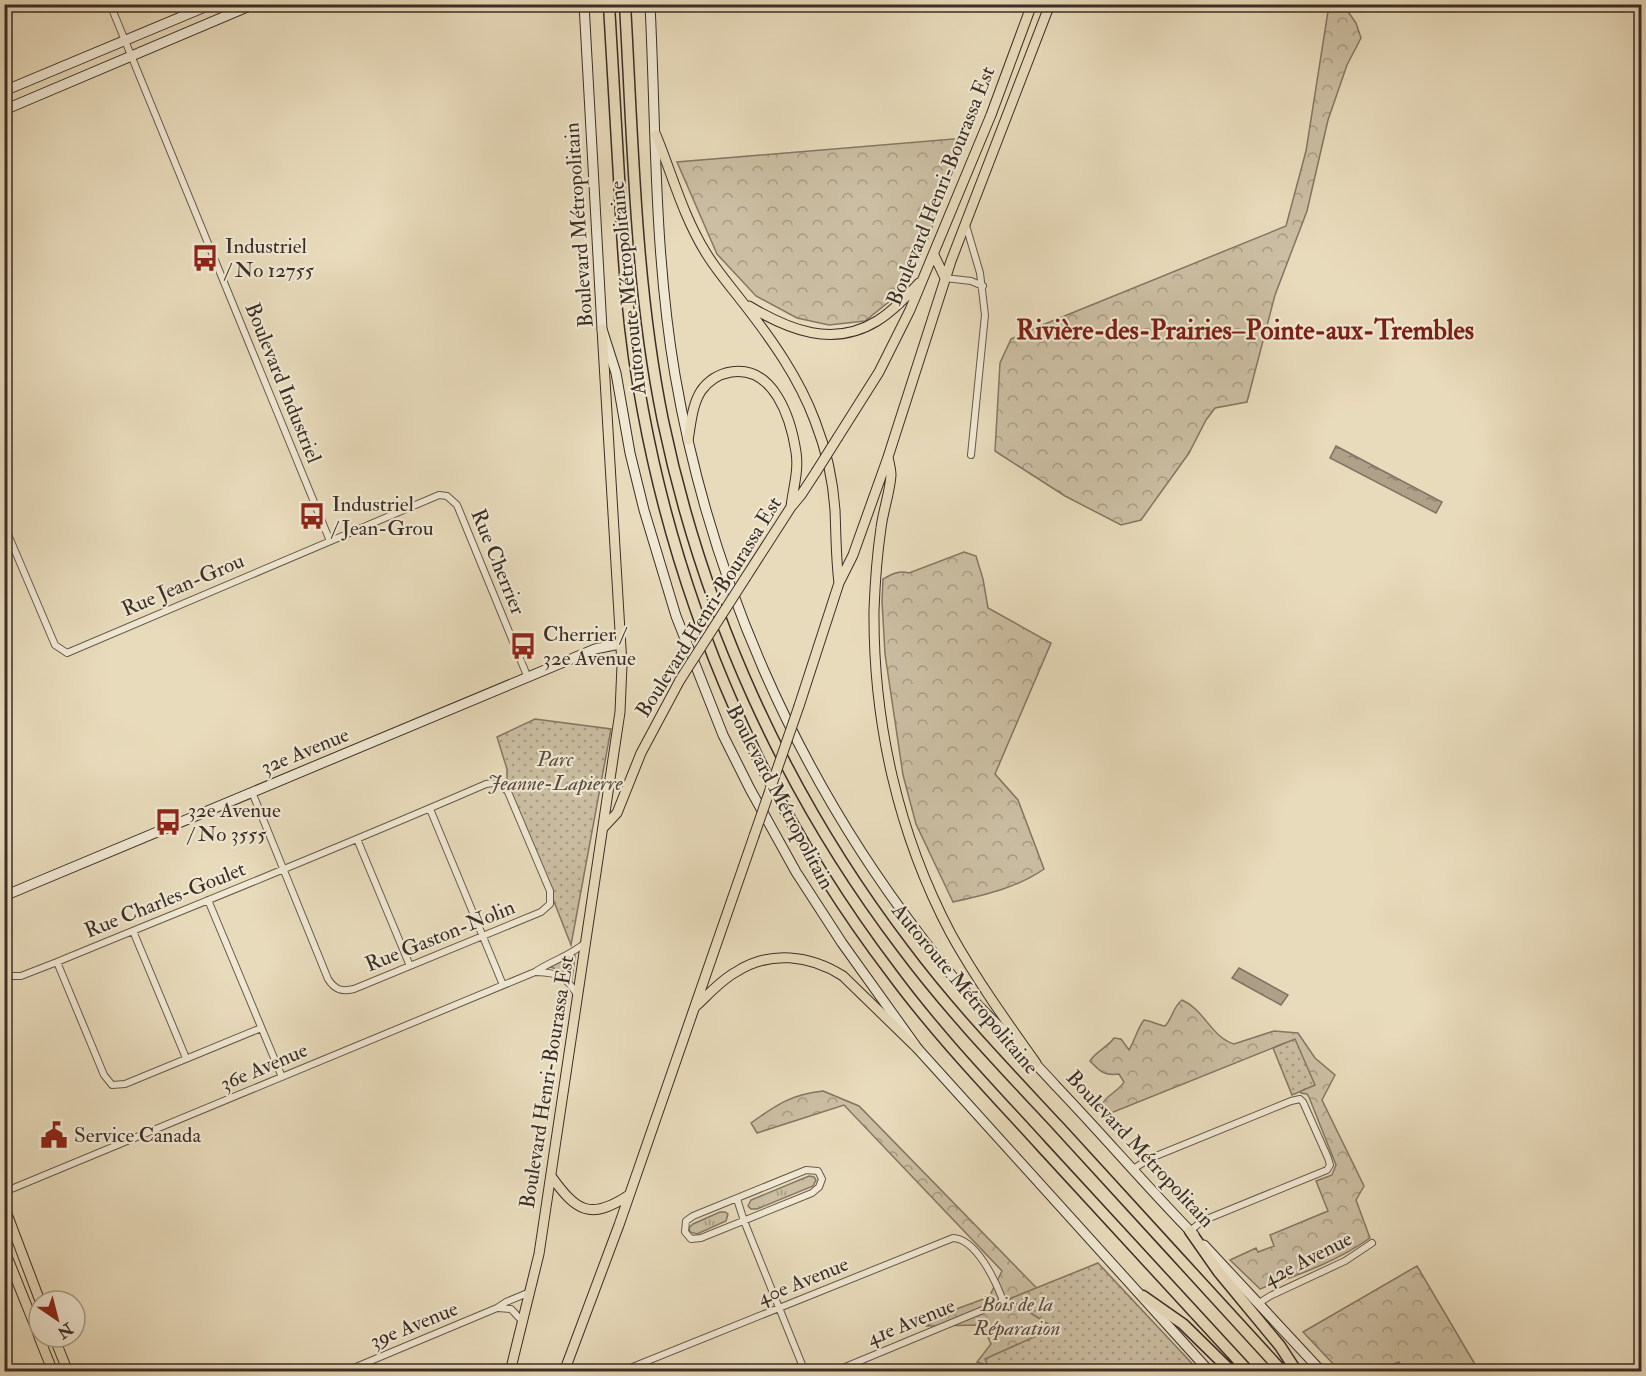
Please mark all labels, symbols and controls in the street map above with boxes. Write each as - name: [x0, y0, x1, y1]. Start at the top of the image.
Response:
- street label: Boulevard Henri-Bourassa Est: [881, 62, 1001, 310]
- street label: Boulevard Métropolitain: [558, 121, 600, 328]
- street label: Autoroute Métropolitaine: [603, 179, 653, 397]
- place label: Industriel / No 12755: [223, 233, 315, 284]
- bus stop icon: Industriel / No 12755: [190, 243, 220, 273]
- street label: Boulevard Industriel: [238, 299, 328, 468]
- district label: Rivière-des-Prairies–Pointe-aux-Trembles: [1016, 314, 1474, 347]
- place label: Industriel / Jean-Grou: [330, 491, 434, 542]
- street label: Boulevard Henri-Bourassa Est: [630, 491, 788, 723]
- bus stop icon: Industriel / Jean-Grou: [297, 501, 327, 531]
- street label: Rue Cherrier: [465, 505, 532, 619]
- street label: Rue Jean-Grou: [118, 547, 248, 623]
- place label: Cherrier / 32e Avenue: [543, 621, 636, 672]
- bus stop icon: Cherrier / 32e Avenue: [508, 631, 538, 661]
- street label: Boulevard Métropolitain: [720, 700, 840, 894]
- street label: 32e Avenue: [257, 721, 353, 781]
- park label: Parc Jeanne-Lapierre: [488, 746, 623, 797]
- place label: 32e Avenue / No 3555: [186, 797, 281, 848]
- bus stop icon: 32e Avenue / No 3555: [153, 807, 183, 837]
- street label: Rue Charles-Goulet: [81, 855, 250, 945]
- street label: Rue Gaston-Nolin: [361, 894, 519, 978]
- street label: Autoroute Métropolitaine: [885, 897, 1045, 1080]
- street label: Boulevard Henri-Bourassa Est: [514, 954, 580, 1210]
- street label: 36e Avenue: [216, 1036, 312, 1098]
- street label: Boulevard Métropolitain: [1060, 1065, 1220, 1234]
- public building icon: Service Canada: [39, 1120, 69, 1150]
- place label: Service Canada: [74, 1122, 201, 1149]
- street label: 42e Avenue: [1259, 1225, 1357, 1293]
- street label: 40e Avenue: [753, 1250, 853, 1312]
- north arrow: [27, 1289, 87, 1349]
- park label: Bois de la Réparation: [973, 1291, 1060, 1342]
- street label: 41e Avenue: [863, 1292, 959, 1352]
- street label: 39e Avenue: [366, 1295, 462, 1355]
- text: N: [53, 1318, 77, 1343]

